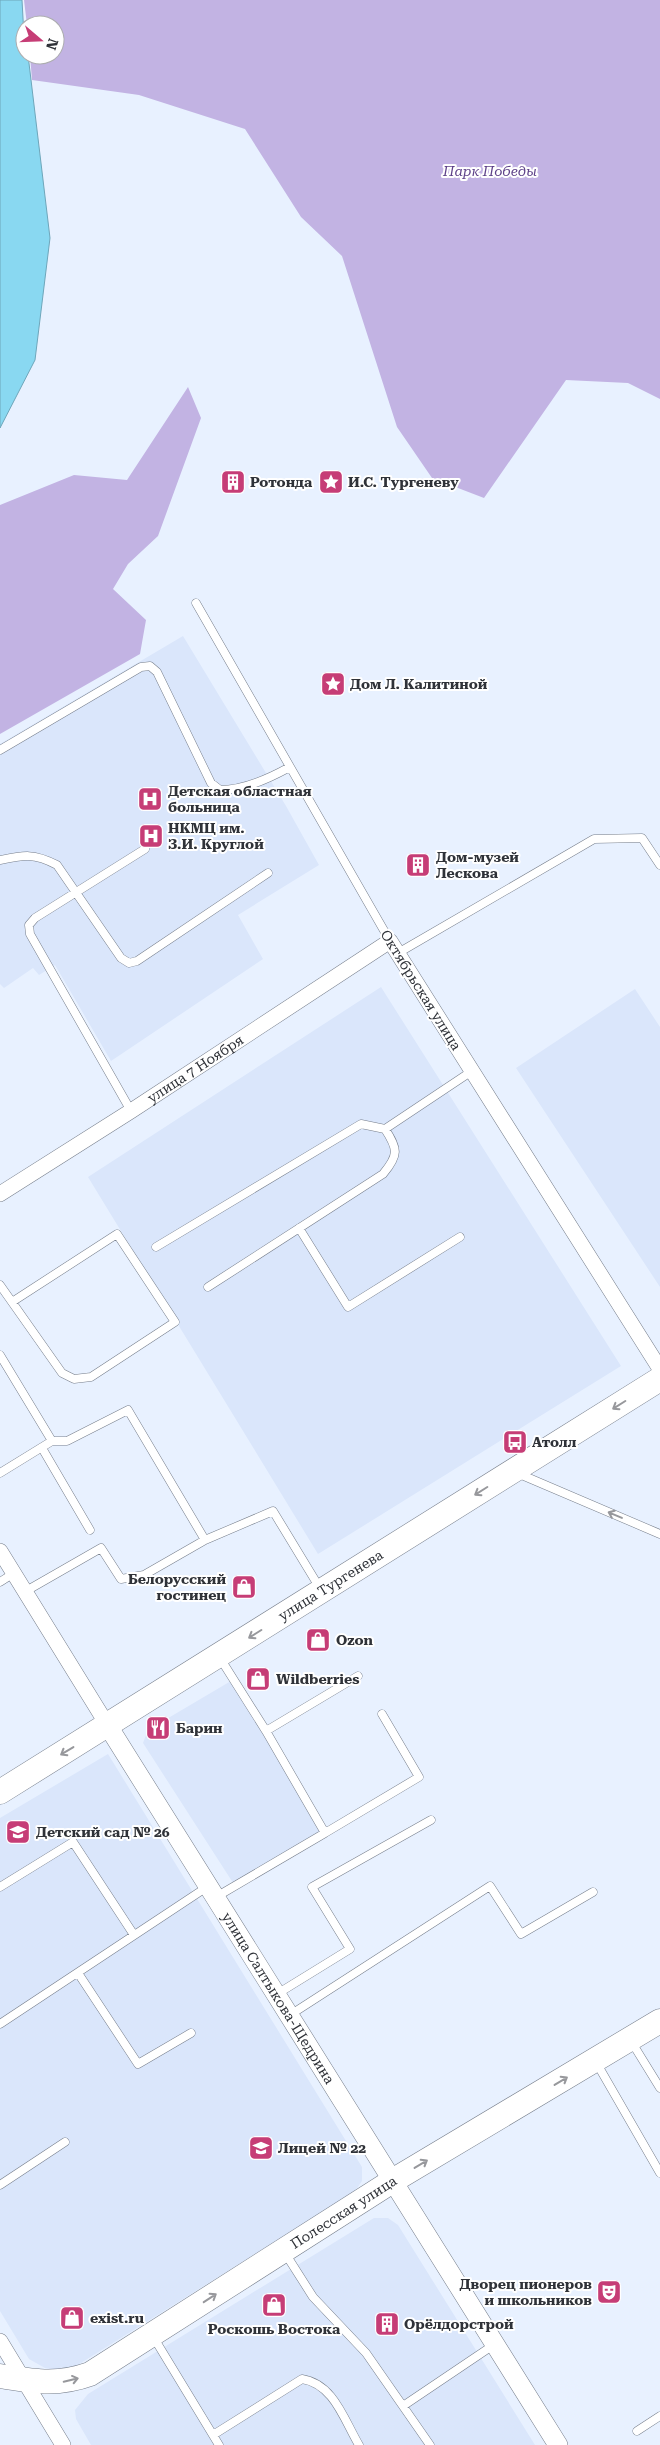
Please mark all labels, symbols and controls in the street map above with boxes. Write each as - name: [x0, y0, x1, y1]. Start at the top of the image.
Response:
- north arrow: [15, 15, 65, 65]
- text: N: [43, 37, 62, 52]
- park label: Парк Победы: [442, 163, 537, 179]
- building icon: Ротонда: [220, 469, 246, 495]
- place icon: И.С. Тургеневу: [318, 469, 344, 495]
- place label: Ротонда: [250, 474, 313, 490]
- place label: И.С. Тургеневу: [348, 474, 459, 490]
- place icon: Дом Л. Калитиной: [320, 671, 346, 697]
- place label: Дом Л. Калитиной: [350, 676, 488, 692]
- place label: Детская областная больница: [168, 783, 312, 815]
- hospital icon: Детская областная больница: [137, 786, 163, 812]
- place label: НКМЦ им. З.И. Круглой: [168, 820, 264, 852]
- hospital icon: НКМЦ им. З.И. Круглой: [138, 823, 164, 849]
- place label: Дом-музей Лескова: [436, 849, 519, 881]
- building icon: Дом-музей Лескова: [405, 852, 431, 878]
- street label: Октябрьская улица: [377, 927, 465, 1053]
- street label: улица 7 Ноября: [144, 1032, 246, 1106]
- one-way arrow: [612, 1400, 626, 1410]
- bus stop icon: Атолл: [502, 1429, 528, 1455]
- place label: Атолл: [532, 1434, 577, 1450]
- one-way arrow: [475, 1487, 489, 1497]
- one-way arrow: [608, 1509, 623, 1519]
- street label: улица Тургенева: [275, 1546, 386, 1624]
- place label: Белорусский гостинец: [128, 1571, 226, 1603]
- shop icon: Белорусский гостинец: [231, 1574, 257, 1600]
- shop icon: Ozon: [305, 1627, 331, 1653]
- one-way arrow: [248, 1629, 262, 1639]
- place label: Ozon: [336, 1632, 374, 1648]
- shop icon: Wildberries: [245, 1666, 271, 1692]
- place label: Wildberries: [276, 1671, 359, 1687]
- restaurant icon: Барин: [145, 1715, 171, 1741]
- place label: Барин: [176, 1720, 223, 1736]
- one-way arrow: [60, 1747, 74, 1757]
- school or university icon: Детский сад № 26: [5, 1819, 31, 1845]
- place label: Детский сад № 26: [36, 1824, 170, 1840]
- street label: улица Салтыкова-Щедрина: [219, 1909, 338, 2087]
- one-way arrow: [553, 2075, 567, 2085]
- school or university icon: Лицей № 22: [248, 2135, 274, 2161]
- place label: Лицей № 22: [278, 2140, 366, 2156]
- one-way arrow: [414, 2158, 428, 2168]
- street label: Полесская улица: [288, 2172, 400, 2252]
- place label: Дворец пионеров и школьников: [460, 2276, 592, 2308]
- theatre icon: Дворец пионеров и школьников: [596, 2279, 622, 2305]
- shop icon: Роскошь Востока: [261, 2292, 287, 2318]
- one-way arrow: [203, 2293, 217, 2303]
- shop icon: exist.ru: [59, 2305, 85, 2331]
- place label: exist.ru: [90, 2310, 144, 2326]
- building icon: Орёлдорстрой: [374, 2311, 400, 2337]
- place label: Орёлдорстрой: [404, 2316, 514, 2332]
- place label: Роскошь Востока: [208, 2321, 341, 2337]
- one-way arrow: [62, 2375, 78, 2384]

